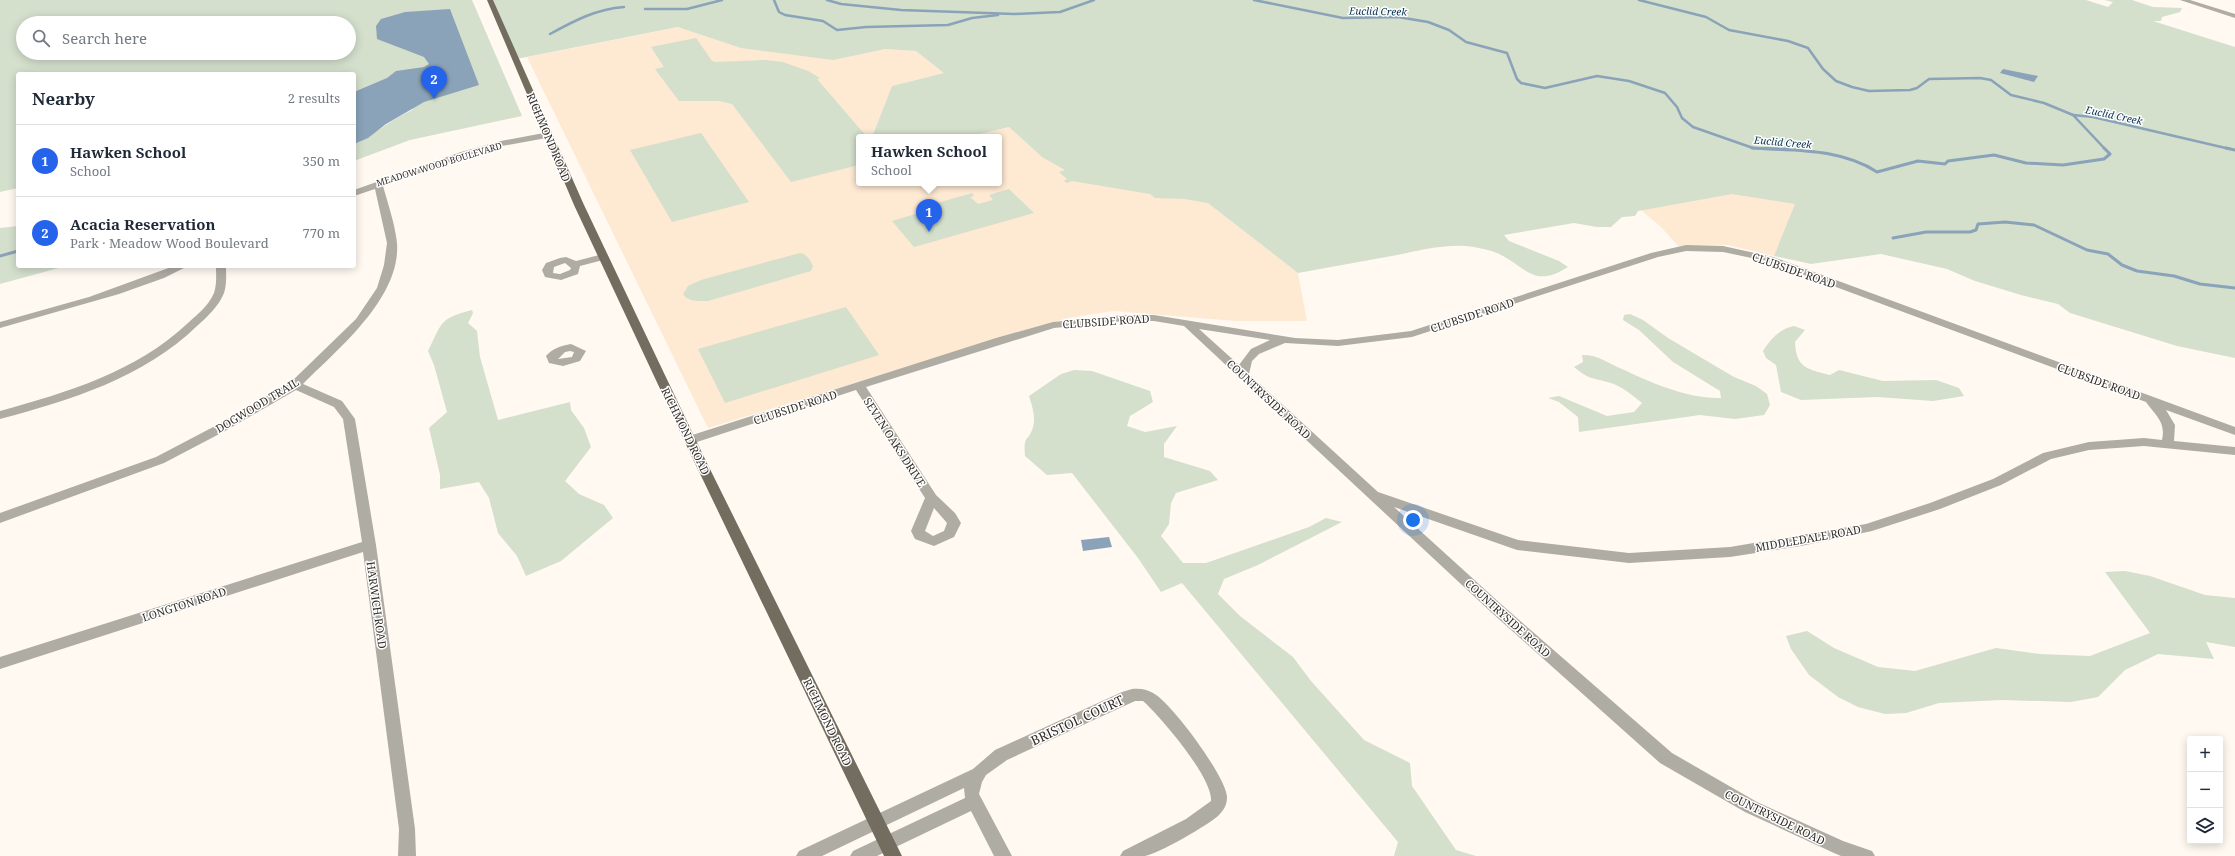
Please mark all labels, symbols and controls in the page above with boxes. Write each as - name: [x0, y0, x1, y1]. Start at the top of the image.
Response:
- water label: Euclid Creek: [1348, 3, 1407, 19]
- search box: [16, 16, 356, 60]
- icon: search: [30, 27, 52, 49]
- text: Search here: [62, 28, 147, 48]
- pin: 2: [421, 66, 447, 99]
- text: Nearby: [32, 87, 95, 110]
- text: 2 results: [288, 89, 340, 107]
- street label: RICHMOND ROAD: [524, 90, 574, 184]
- water label: Euclid Creek: [2083, 102, 2144, 128]
- water label: Euclid Creek: [1753, 132, 1813, 152]
- popup: [856, 134, 1002, 186]
- street label: MEADOW WOOD BOULEVARD: [375, 139, 504, 189]
- text: Hawken School: [871, 141, 987, 161]
- text: Hawken School: [70, 142, 186, 162]
- text: 1: [41, 152, 49, 170]
- text: 350 m: [303, 152, 340, 170]
- text: School: [871, 161, 912, 179]
- text: School: [70, 162, 111, 180]
- pin: 1: [916, 199, 942, 232]
- text: Acacia Reservation: [70, 214, 216, 234]
- text: 2: [41, 224, 49, 242]
- text: 770 m: [303, 224, 340, 242]
- text: Park · Meadow Wood Boulevard: [70, 234, 269, 252]
- street label: CLUBSIDE ROAD: [1750, 249, 1838, 291]
- street label: CLUBSIDE ROAD: [1428, 294, 1516, 336]
- street label: CLUBSIDE ROAD: [1062, 310, 1150, 332]
- street label: COUNTRYSIDE ROAD: [1224, 356, 1314, 442]
- street label: CLUBSIDE ROAD: [2056, 359, 2142, 403]
- street label: DOGWOOD TRAIL: [212, 374, 302, 436]
- street label: RICHMOND ROAD: [658, 385, 714, 477]
- street label: CLUBSIDE ROAD: [751, 386, 839, 428]
- street label: SEVEN OAKS DRIVE: [860, 394, 930, 490]
- your location: [1403, 510, 1423, 530]
- street label: MIDDLEDALE ROAD: [1754, 521, 1862, 555]
- street label: HARWICH ROAD: [363, 560, 391, 650]
- street label: COUNTRYSIDE ROAD: [1462, 576, 1554, 660]
- street label: LONGTON ROAD: [140, 583, 228, 625]
- street label: RICHMOND ROAD: [800, 676, 856, 768]
- street label: BRISTOL COURT: [1028, 691, 1126, 749]
- map controls: [2187, 736, 2223, 844]
- button: +: [2187, 736, 2223, 772]
- button: −: [2187, 772, 2223, 808]
- street label: COUNTRYSIDE ROAD: [1722, 786, 1828, 848]
- button: layers: [2187, 808, 2223, 844]

